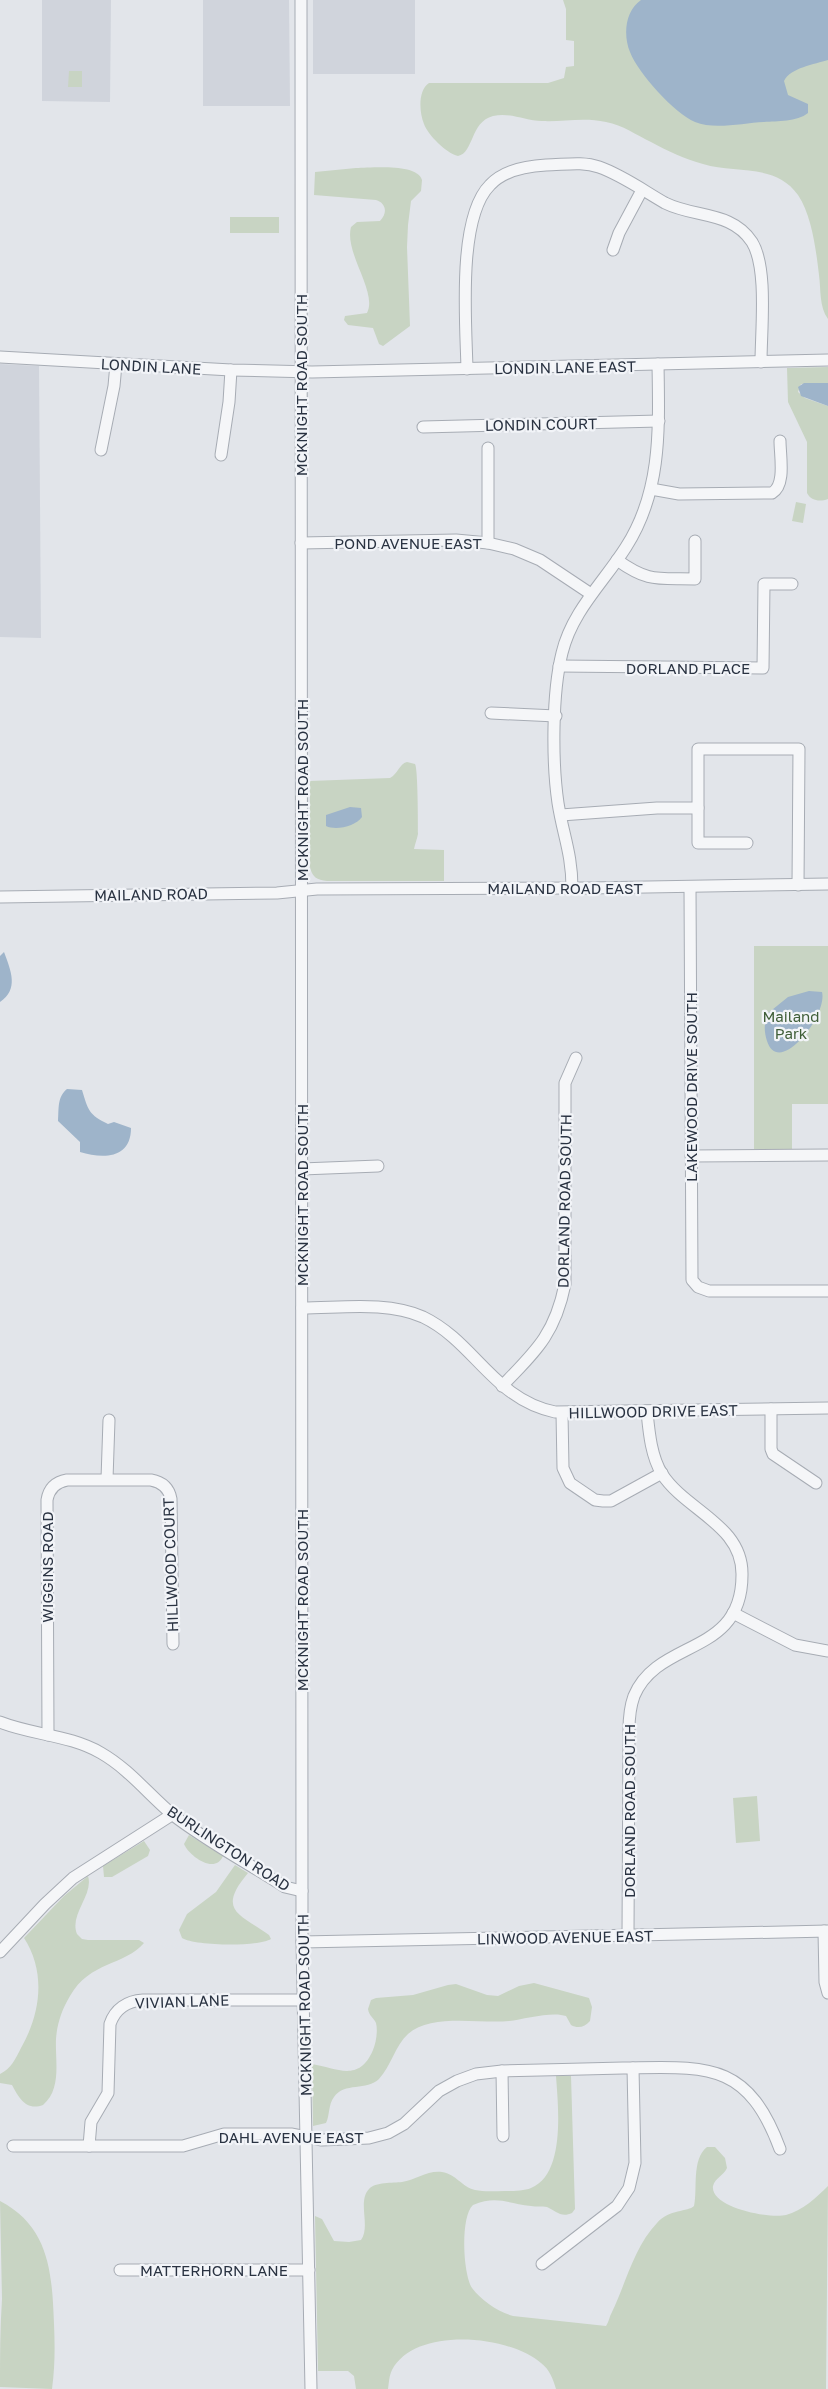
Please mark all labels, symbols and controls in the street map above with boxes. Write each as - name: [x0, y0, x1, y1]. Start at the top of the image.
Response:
- street label: MCKNIGHT ROAD SOUTH: [292, 294, 310, 476]
- street label: LONDIN LANE: [100, 354, 202, 378]
- street label: LONDIN LANE EAST: [494, 357, 636, 377]
- street label: LONDIN COURT: [485, 414, 597, 434]
- street label: POND AVENUE EAST: [334, 534, 482, 552]
- street label: DORLAND PLACE: [626, 659, 750, 677]
- street label: MCKNIGHT ROAD SOUTH: [293, 699, 311, 881]
- street label: MAILAND ROAD EAST: [487, 879, 643, 897]
- street label: MAILAND ROAD: [94, 884, 208, 904]
- street label: LAKEWOOD DRIVE SOUTH: [682, 992, 700, 1182]
- park label: Mailand Park: [762, 1007, 820, 1042]
- street label: MCKNIGHT ROAD SOUTH: [293, 1104, 311, 1286]
- street label: DORLAND ROAD SOUTH: [553, 1114, 575, 1288]
- street label: HILLWOOD DRIVE EAST: [568, 1401, 738, 1421]
- street label: HILLWOOD COURT: [159, 1497, 181, 1633]
- street label: MCKNIGHT ROAD SOUTH: [293, 1509, 311, 1691]
- street label: WIGGINS ROAD: [38, 1511, 56, 1623]
- street label: DORLAND ROAD SOUTH: [620, 1724, 638, 1898]
- street label: BURLINGTON ROAD: [164, 1802, 294, 1894]
- street label: MCKNIGHT ROAD SOUTH: [293, 1914, 315, 2096]
- street label: LINWOOD AVENUE EAST: [477, 1926, 653, 1948]
- street label: VIVIAN LANE: [135, 1990, 229, 2012]
- street label: DAHL AVENUE EAST: [219, 2128, 363, 2146]
- street label: MATTERHORN LANE: [140, 2261, 288, 2279]

